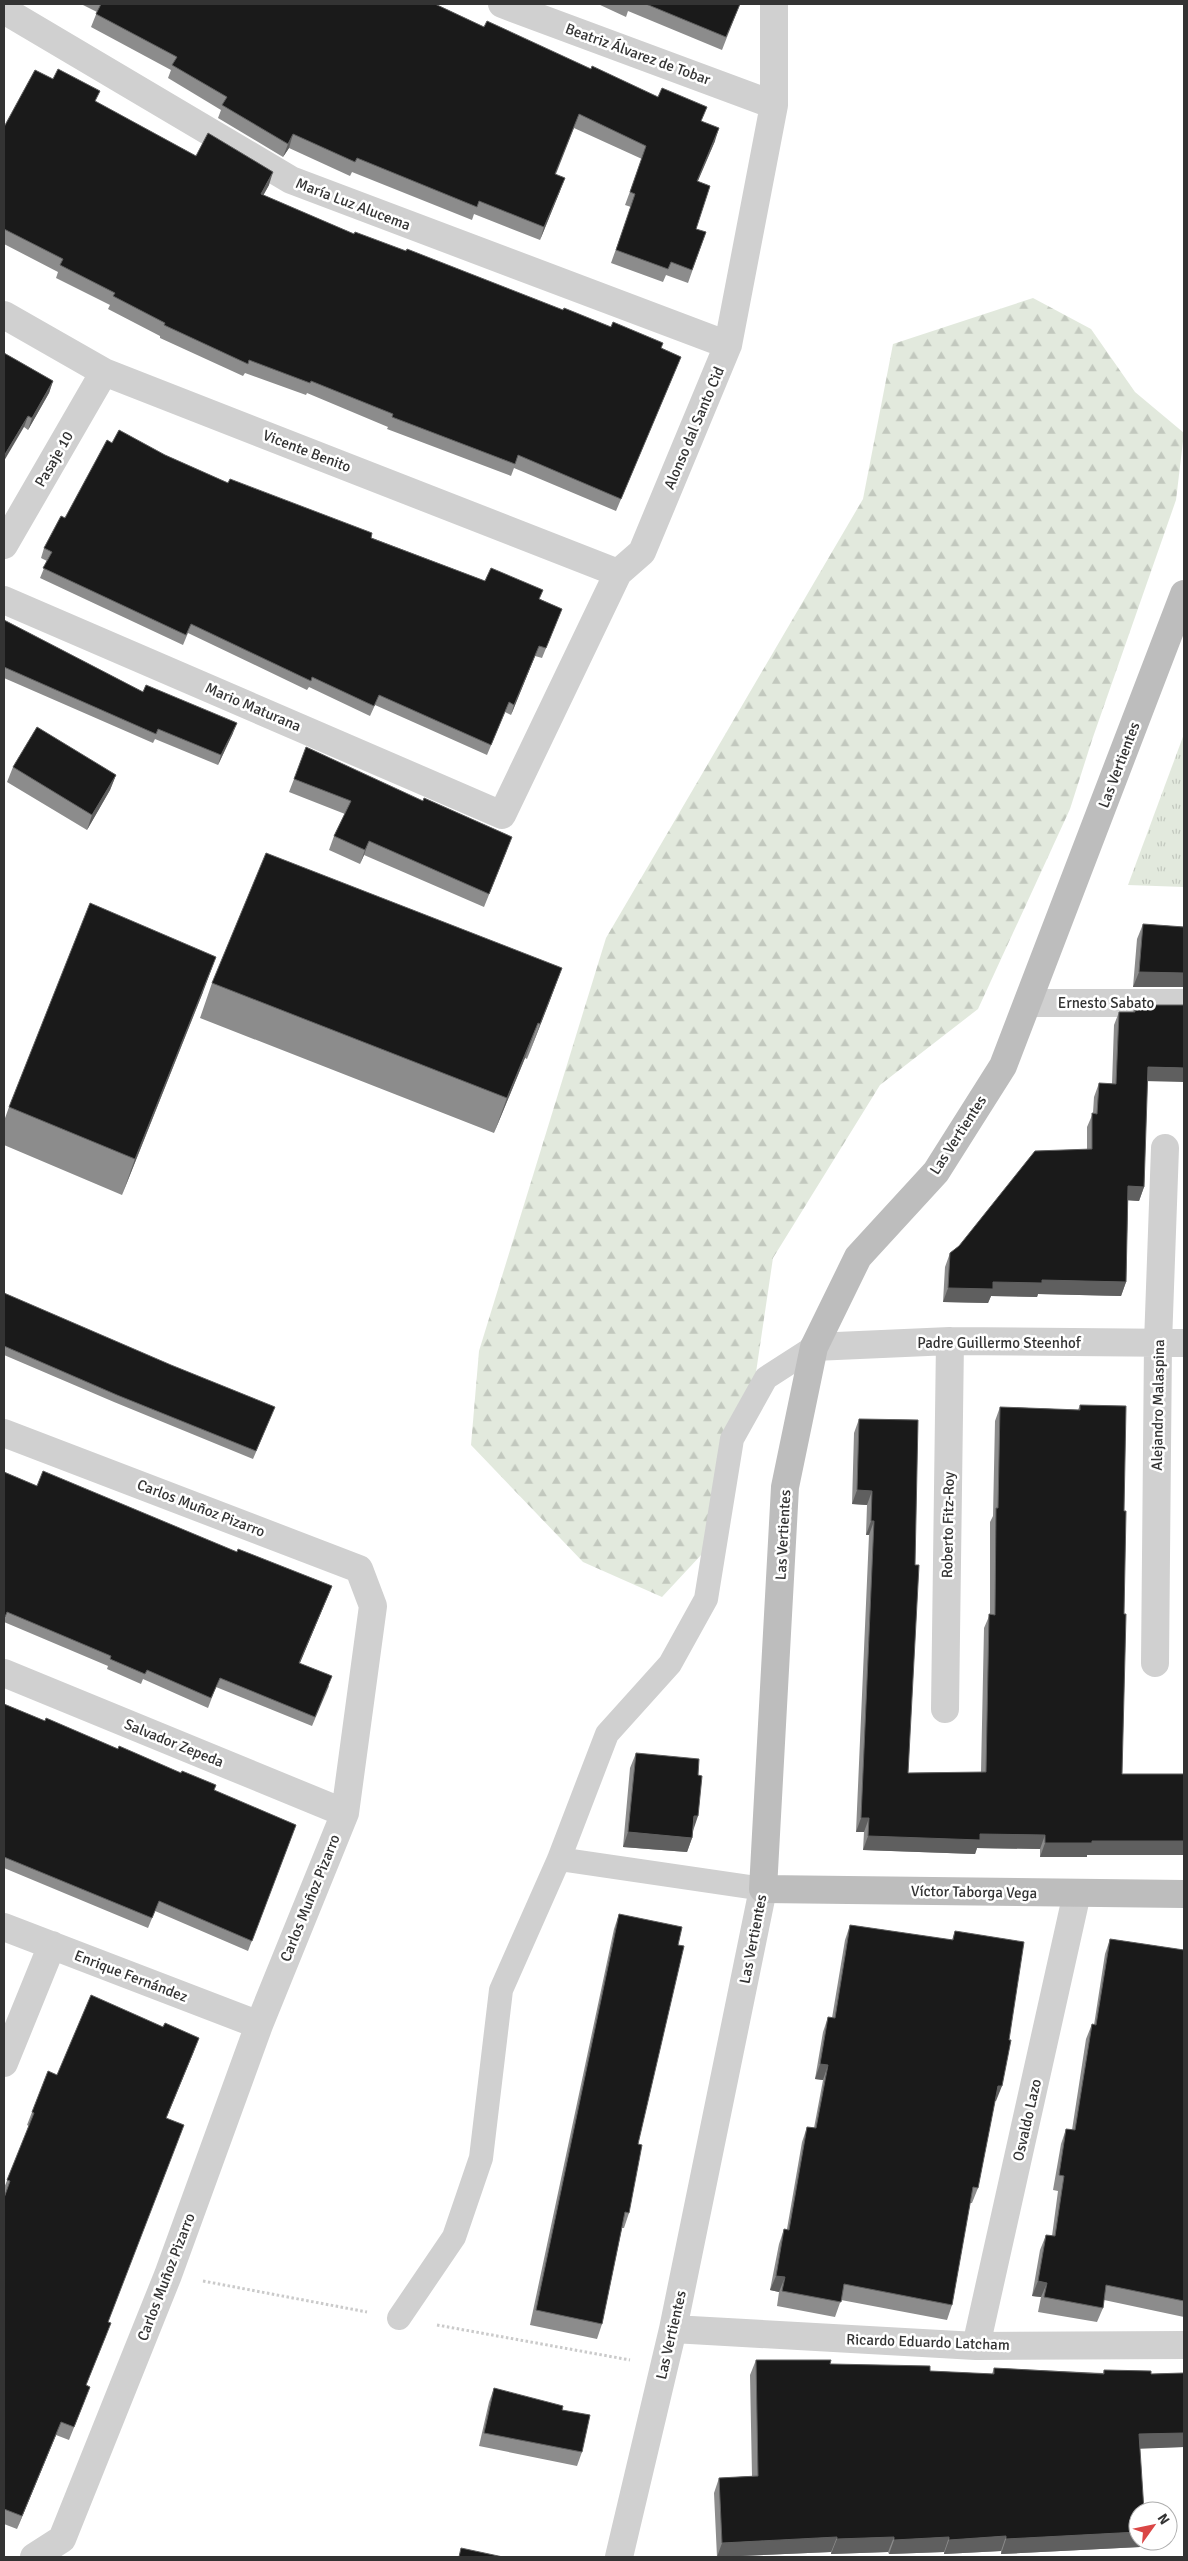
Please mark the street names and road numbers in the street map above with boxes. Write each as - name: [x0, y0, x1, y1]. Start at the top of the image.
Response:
- street label: Beatriz Álvarez de Tobar: [563, 18, 714, 89]
- street label: María Luz Alucema: [293, 174, 413, 234]
- street label: Alonso dal Santo Cid: [660, 364, 728, 492]
- street label: Vicente Benito: [260, 426, 354, 476]
- street label: Pasaje 10: [31, 428, 77, 490]
- street label: Mario Maturana: [202, 679, 304, 735]
- street label: Las Vertientes: [1094, 719, 1144, 811]
- street label: Ernesto Sabato: [1058, 994, 1155, 1012]
- street label: Las Vertientes: [926, 1092, 990, 1178]
- street label: Padre Guillermo Steenhof: [917, 1334, 1082, 1352]
- street label: Alejandro Malaspina: [1148, 1339, 1168, 1471]
- street label: Roberto Fitz-Roy: [938, 1472, 958, 1578]
- street label: Carlos Muñoz Pizarro: [135, 1475, 268, 1541]
- street label: Las Vertientes: [772, 1489, 794, 1581]
- street label: Salvador Zepeda: [122, 1715, 226, 1771]
- street label: Carlos Muñoz Pizarro: [276, 1832, 344, 1964]
- street label: Víctor Taborga Vega: [911, 1882, 1037, 1902]
- street label: Las Vertientes: [736, 1892, 771, 1985]
- street label: Enrique Fernández: [72, 1946, 191, 2006]
- street label: Osvaldo Lazo: [1009, 2077, 1045, 2163]
- street label: Carlos Muñoz Pizarro: [133, 2210, 199, 2343]
- street label: Las Vertientes: [652, 2288, 690, 2381]
- street label: Ricardo Eduardo Latcham: [846, 2330, 1010, 2354]

